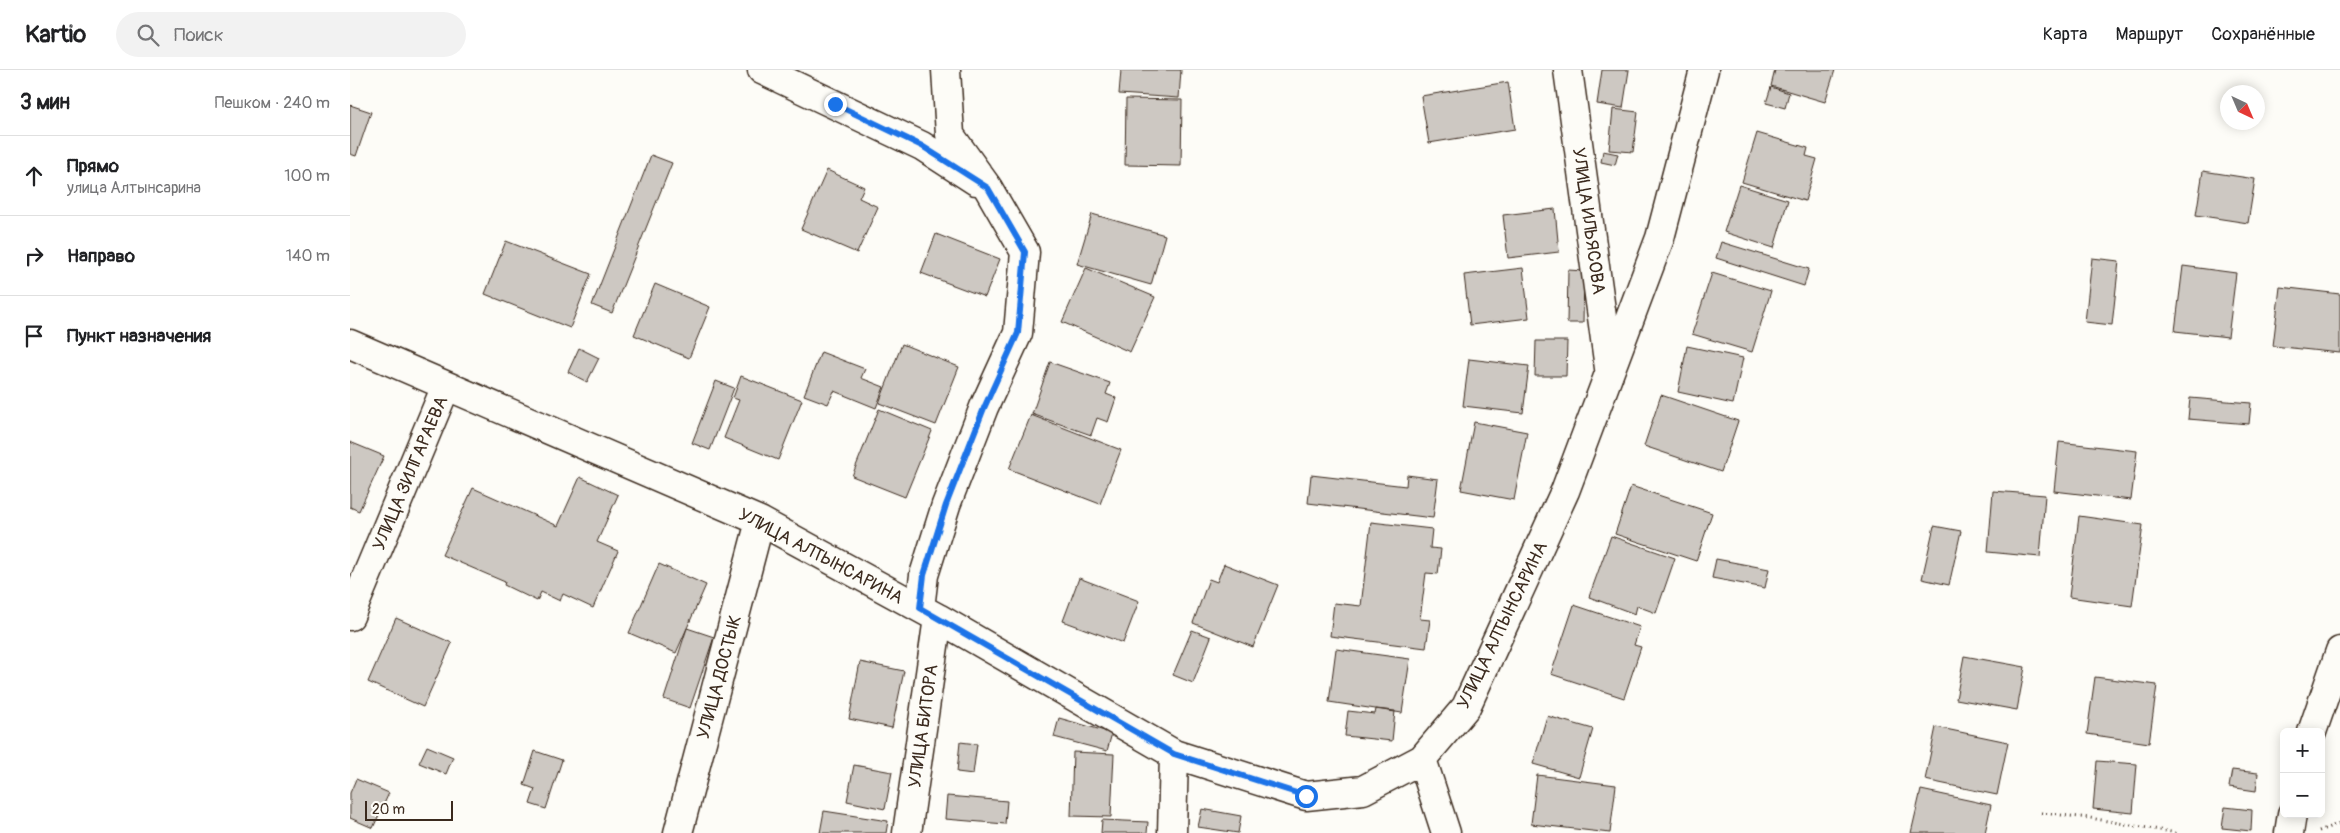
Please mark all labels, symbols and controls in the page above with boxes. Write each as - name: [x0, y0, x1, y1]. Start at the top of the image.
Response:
- search box: [116, 12, 466, 57]
- text: Kartio: [25, 20, 86, 49]
- icon: search: [134, 21, 162, 49]
- text: Поиск: [174, 23, 224, 47]
- text: Карта: [2043, 23, 2087, 46]
- text: Маршрут: [2115, 23, 2183, 46]
- text: Сохранённые: [2211, 23, 2315, 46]
- north arrow: [2220, 85, 2265, 130]
- text: 3 мин: [20, 89, 70, 116]
- text: Пешком · 240 m: [215, 93, 330, 113]
- route end: [824, 93, 847, 116]
- street label: УЛИЦА ИЛЬЯСОВА: [1567, 146, 1610, 296]
- text: Прямо: [67, 154, 119, 178]
- icon: ahead: [20, 162, 48, 190]
- text: 100 m: [284, 166, 330, 186]
- text: улица Алтынсарина: [67, 178, 201, 198]
- icon: right: [20, 242, 48, 270]
- text: Направо: [67, 244, 135, 268]
- text: 140 m: [286, 246, 330, 266]
- icon: arrive: [20, 322, 48, 350]
- text: Пункт назначения: [67, 324, 211, 348]
- street label: УЛИЦА ЗИЛГАРАЕВА: [368, 392, 453, 554]
- street label: УЛИЦА АЛТЫНСАРИНА: [734, 503, 907, 610]
- street label: УЛИЦА АЛТЫНСАРИНА: [1452, 538, 1553, 713]
- street label: УЛИЦА ДОСТЫК: [692, 613, 747, 742]
- street label: УЛИЦА БИТОРА: [903, 663, 944, 789]
- map controls: [2280, 728, 2325, 818]
- button: +: [2280, 728, 2325, 773]
- button: −: [2280, 773, 2325, 818]
- route start: [1295, 785, 1318, 808]
- scale bar: [365, 798, 452, 821]
- text: 20 m: [372, 801, 405, 818]

